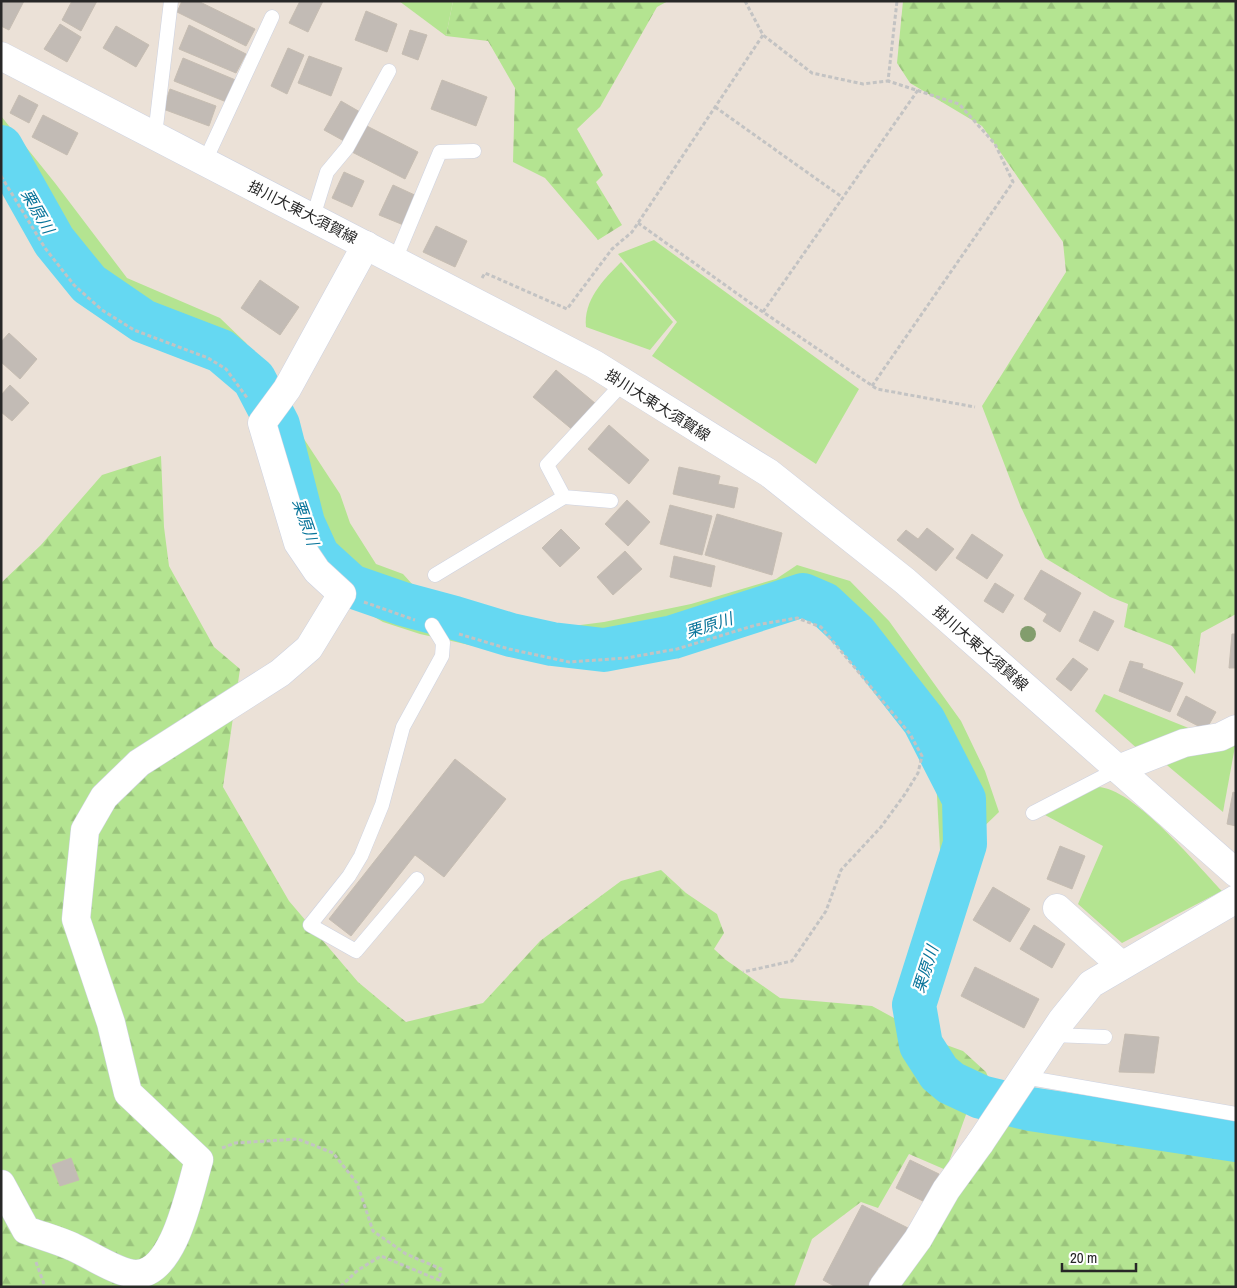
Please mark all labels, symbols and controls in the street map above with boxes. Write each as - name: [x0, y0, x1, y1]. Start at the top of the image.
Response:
- street label: 掛川大東大須賀線: [245, 175, 361, 249]
- water label: 栗原川: [16, 185, 61, 239]
- street label: 掛川大東大須賀線: [602, 364, 714, 446]
- water label: 栗原川: [288, 496, 325, 550]
- street label: 掛川大東大須賀線: [929, 601, 1033, 695]
- water label: 栗原川: [683, 607, 737, 643]
- water label: 栗原川: [907, 941, 943, 995]
- scale bar: [1062, 1240, 1136, 1272]
- text: 20 m: [1070, 1247, 1097, 1268]

